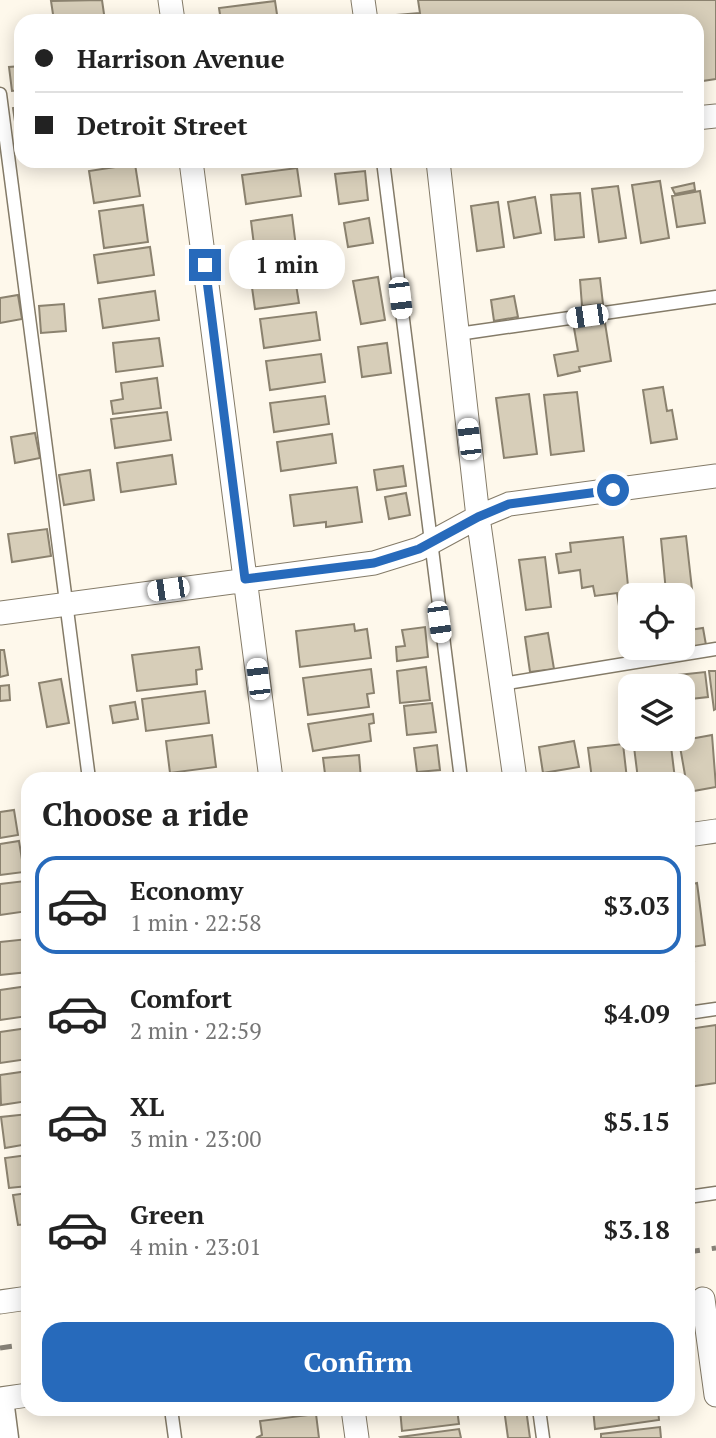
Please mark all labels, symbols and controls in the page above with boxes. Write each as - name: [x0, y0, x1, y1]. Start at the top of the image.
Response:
- text: Harrison Avenue: [77, 41, 285, 75]
- text: Detroit Street: [77, 108, 248, 142]
- callout: 1 min: [230, 240, 345, 290]
- route end: [189, 249, 221, 281]
- text: 1 min: [256, 249, 318, 280]
- car: [388, 276, 413, 320]
- car: [565, 303, 610, 329]
- car: [457, 417, 482, 461]
- route start: [597, 474, 629, 506]
- car: [146, 576, 191, 602]
- map controls: [618, 583, 695, 751]
- button: locate: [618, 583, 695, 660]
- car: [426, 600, 453, 644]
- car: [246, 657, 271, 701]
- button: layers: [618, 674, 695, 751]
- text: Choose a ride: [42, 793, 249, 835]
- text: Economy: [130, 873, 243, 907]
- icon: car: [46, 874, 109, 937]
- text: $3.03: [604, 888, 670, 922]
- text: 1 min · 22:58: [130, 907, 262, 938]
- text: Comfort: [130, 981, 232, 1015]
- icon: car: [46, 982, 109, 1045]
- text: $4.09: [604, 996, 670, 1030]
- text: 2 min · 22:59: [130, 1015, 262, 1046]
- text: XL: [130, 1089, 164, 1123]
- icon: car: [46, 1090, 109, 1153]
- text: $5.15: [604, 1104, 670, 1138]
- text: 3 min · 23:00: [130, 1123, 262, 1154]
- text: Green: [130, 1197, 204, 1231]
- icon: car: [46, 1198, 109, 1261]
- text: $3.18: [604, 1212, 670, 1246]
- text: 4 min · 23:01: [130, 1231, 262, 1262]
- button: Confirm: [42, 1322, 674, 1402]

